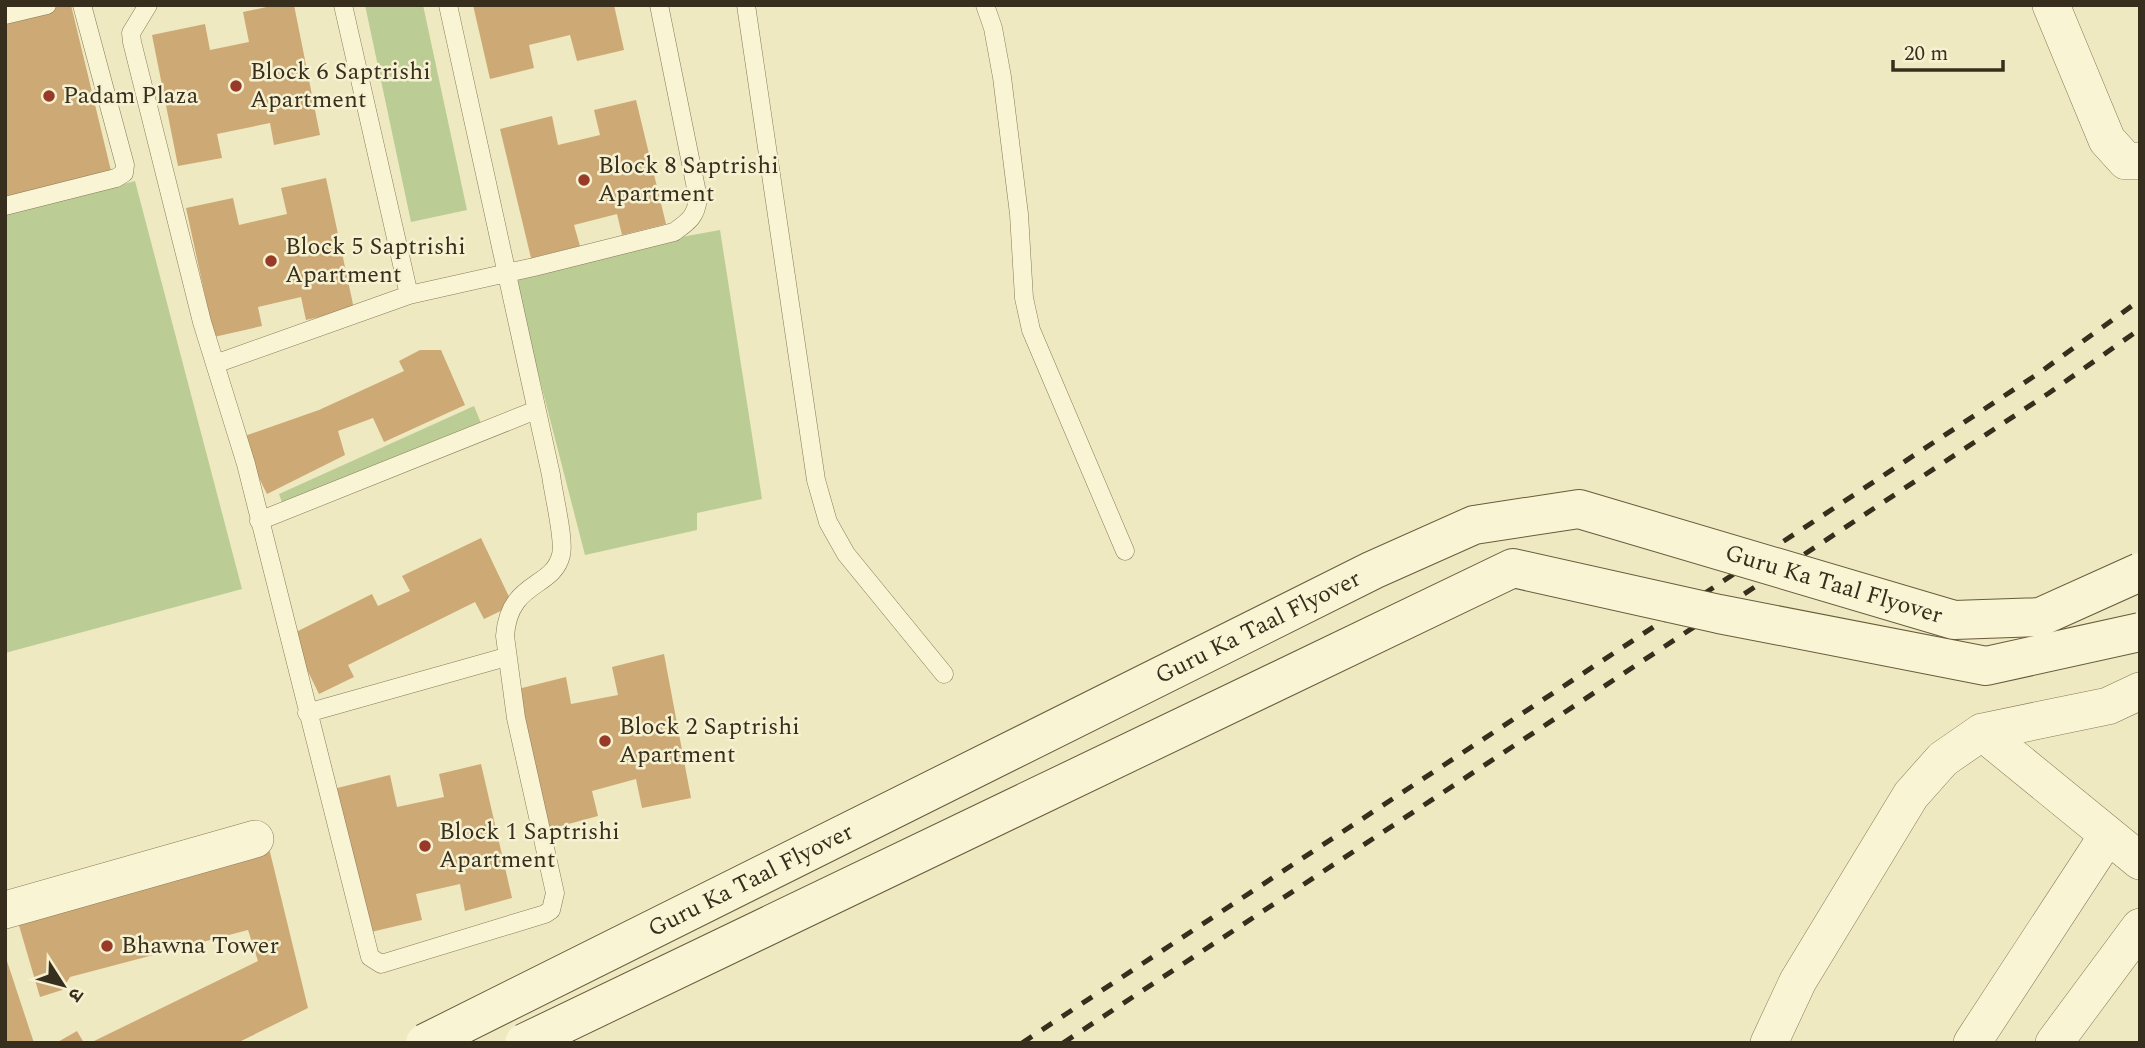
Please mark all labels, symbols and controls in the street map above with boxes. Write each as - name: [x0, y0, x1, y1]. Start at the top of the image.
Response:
- scale bar: [1893, 28, 2003, 72]
- text: 20 m: [1904, 38, 1948, 70]
- place label: Block 6 Saptrishi Apartment: [250, 54, 431, 118]
- place label: Padam Plaza: [63, 78, 199, 114]
- marker: Block 6 Saptrishi Apartment: [228, 78, 244, 94]
- marker: Padam Plaza: [41, 88, 57, 104]
- place label: Block 8 Saptrishi Apartment: [598, 148, 779, 212]
- marker: Block 8 Saptrishi Apartment: [576, 172, 592, 188]
- place label: Block 5 Saptrishi Apartment: [285, 229, 466, 293]
- marker: Block 5 Saptrishi Apartment: [263, 253, 279, 269]
- street label: Guru Ka Taal Flyover: [1721, 535, 1947, 634]
- street label: Guru Ka Taal Flyover: [1149, 561, 1367, 694]
- place label: Block 2 Saptrishi Apartment: [619, 709, 800, 773]
- marker: Block 2 Saptrishi Apartment: [597, 733, 613, 749]
- place label: Block 1 Saptrishi Apartment: [439, 814, 620, 878]
- street label: Guru Ka Taal Flyover: [642, 814, 860, 947]
- marker: Block 1 Saptrishi Apartment: [417, 838, 433, 854]
- place label: Bhawna Tower: [121, 928, 279, 964]
- marker: Bhawna Tower: [99, 938, 115, 954]
- north arrow: [28, 950, 98, 1020]
- text: उ: [60, 981, 91, 1008]

